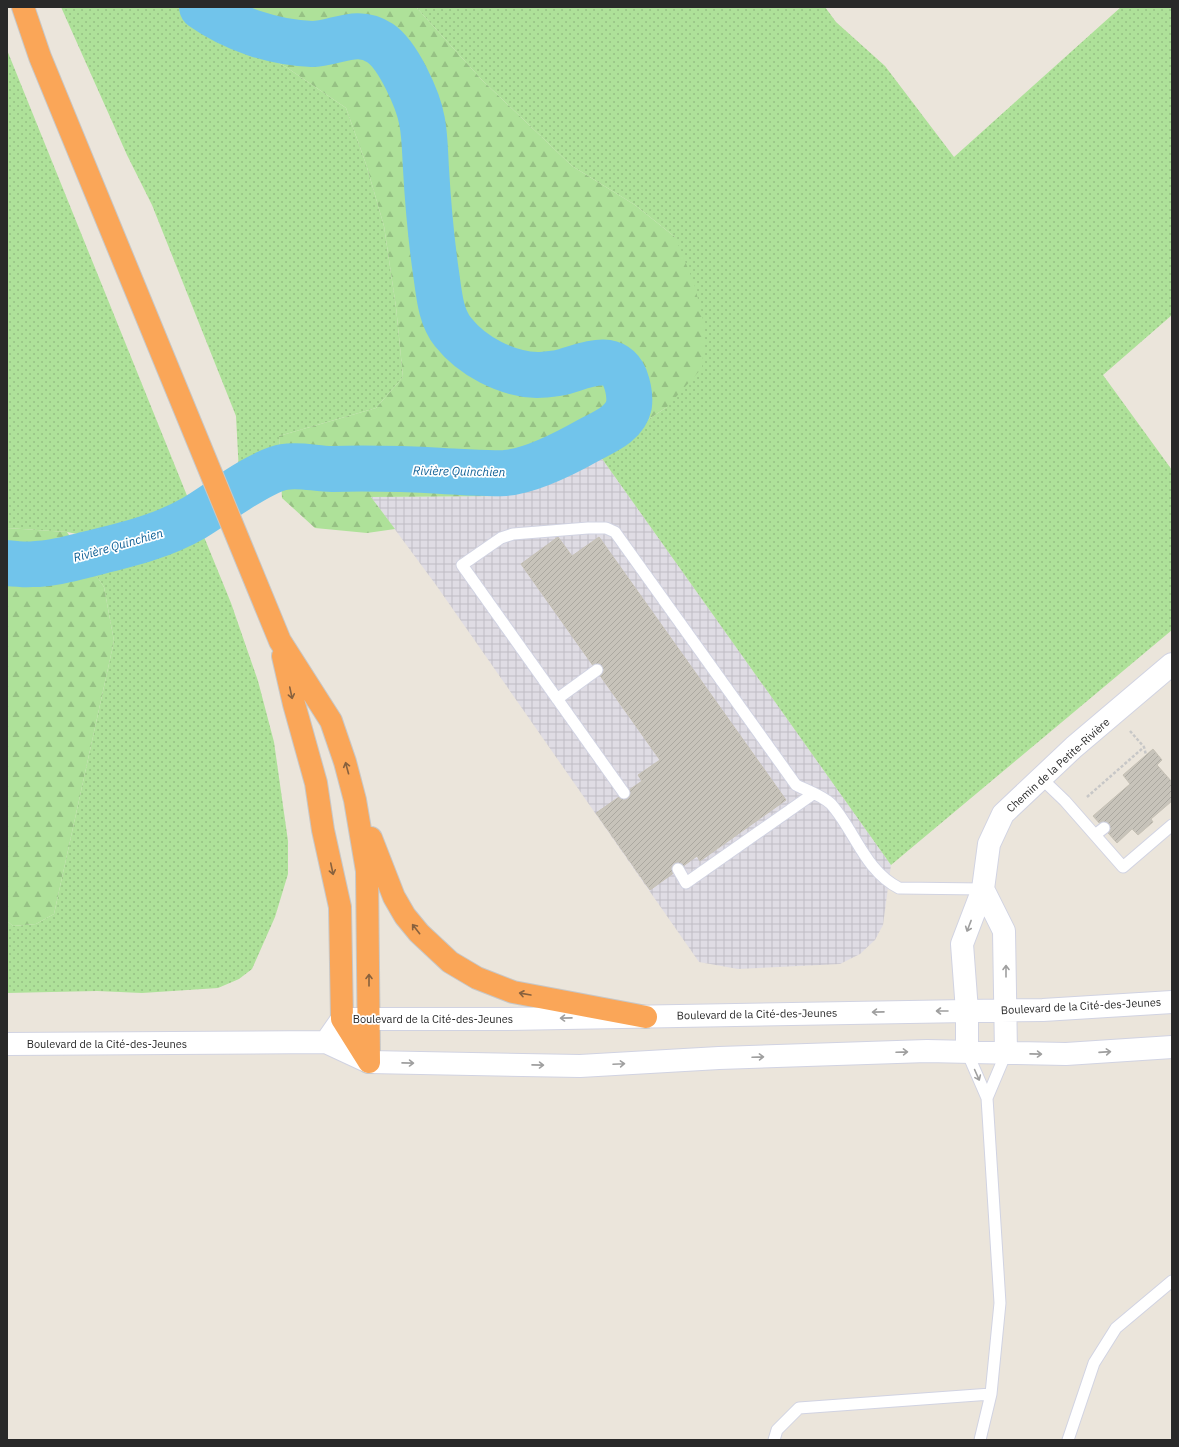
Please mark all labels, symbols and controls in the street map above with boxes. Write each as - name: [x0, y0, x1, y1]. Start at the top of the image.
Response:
- water label: Rivière Quinchien: [413, 463, 506, 479]
- water label: Rivière Quinchien: [71, 525, 165, 565]
- one-way arrow: [288, 686, 296, 699]
- street label: Chemin de la Petite-Rivière: [1003, 715, 1113, 815]
- one-way arrow: [343, 761, 350, 774]
- one-way arrow: [328, 862, 336, 875]
- one-way arrow: [965, 919, 973, 931]
- one-way arrow: [411, 923, 420, 934]
- one-way arrow: [1002, 965, 1010, 978]
- one-way arrow: [365, 974, 373, 987]
- one-way arrow: [519, 990, 532, 998]
- street label: Boulevard de la Cité-des-Jeunes: [1001, 995, 1161, 1017]
- street label: Boulevard de la Cité-des-Jeunes: [677, 1006, 837, 1022]
- one-way arrow: [936, 1007, 949, 1015]
- one-way arrow: [872, 1008, 885, 1016]
- street label: Boulevard de la Cité-des-Jeunes: [353, 1012, 513, 1026]
- one-way arrow: [560, 1014, 573, 1022]
- street label: Boulevard de la Cité-des-Jeunes: [27, 1037, 187, 1051]
- one-way arrow: [895, 1048, 908, 1056]
- one-way arrow: [1098, 1048, 1111, 1055]
- one-way arrow: [1029, 1050, 1042, 1058]
- one-way arrow: [751, 1053, 764, 1061]
- one-way arrow: [401, 1059, 414, 1067]
- one-way arrow: [612, 1060, 625, 1067]
- one-way arrow: [531, 1061, 544, 1069]
- one-way arrow: [974, 1069, 981, 1081]

